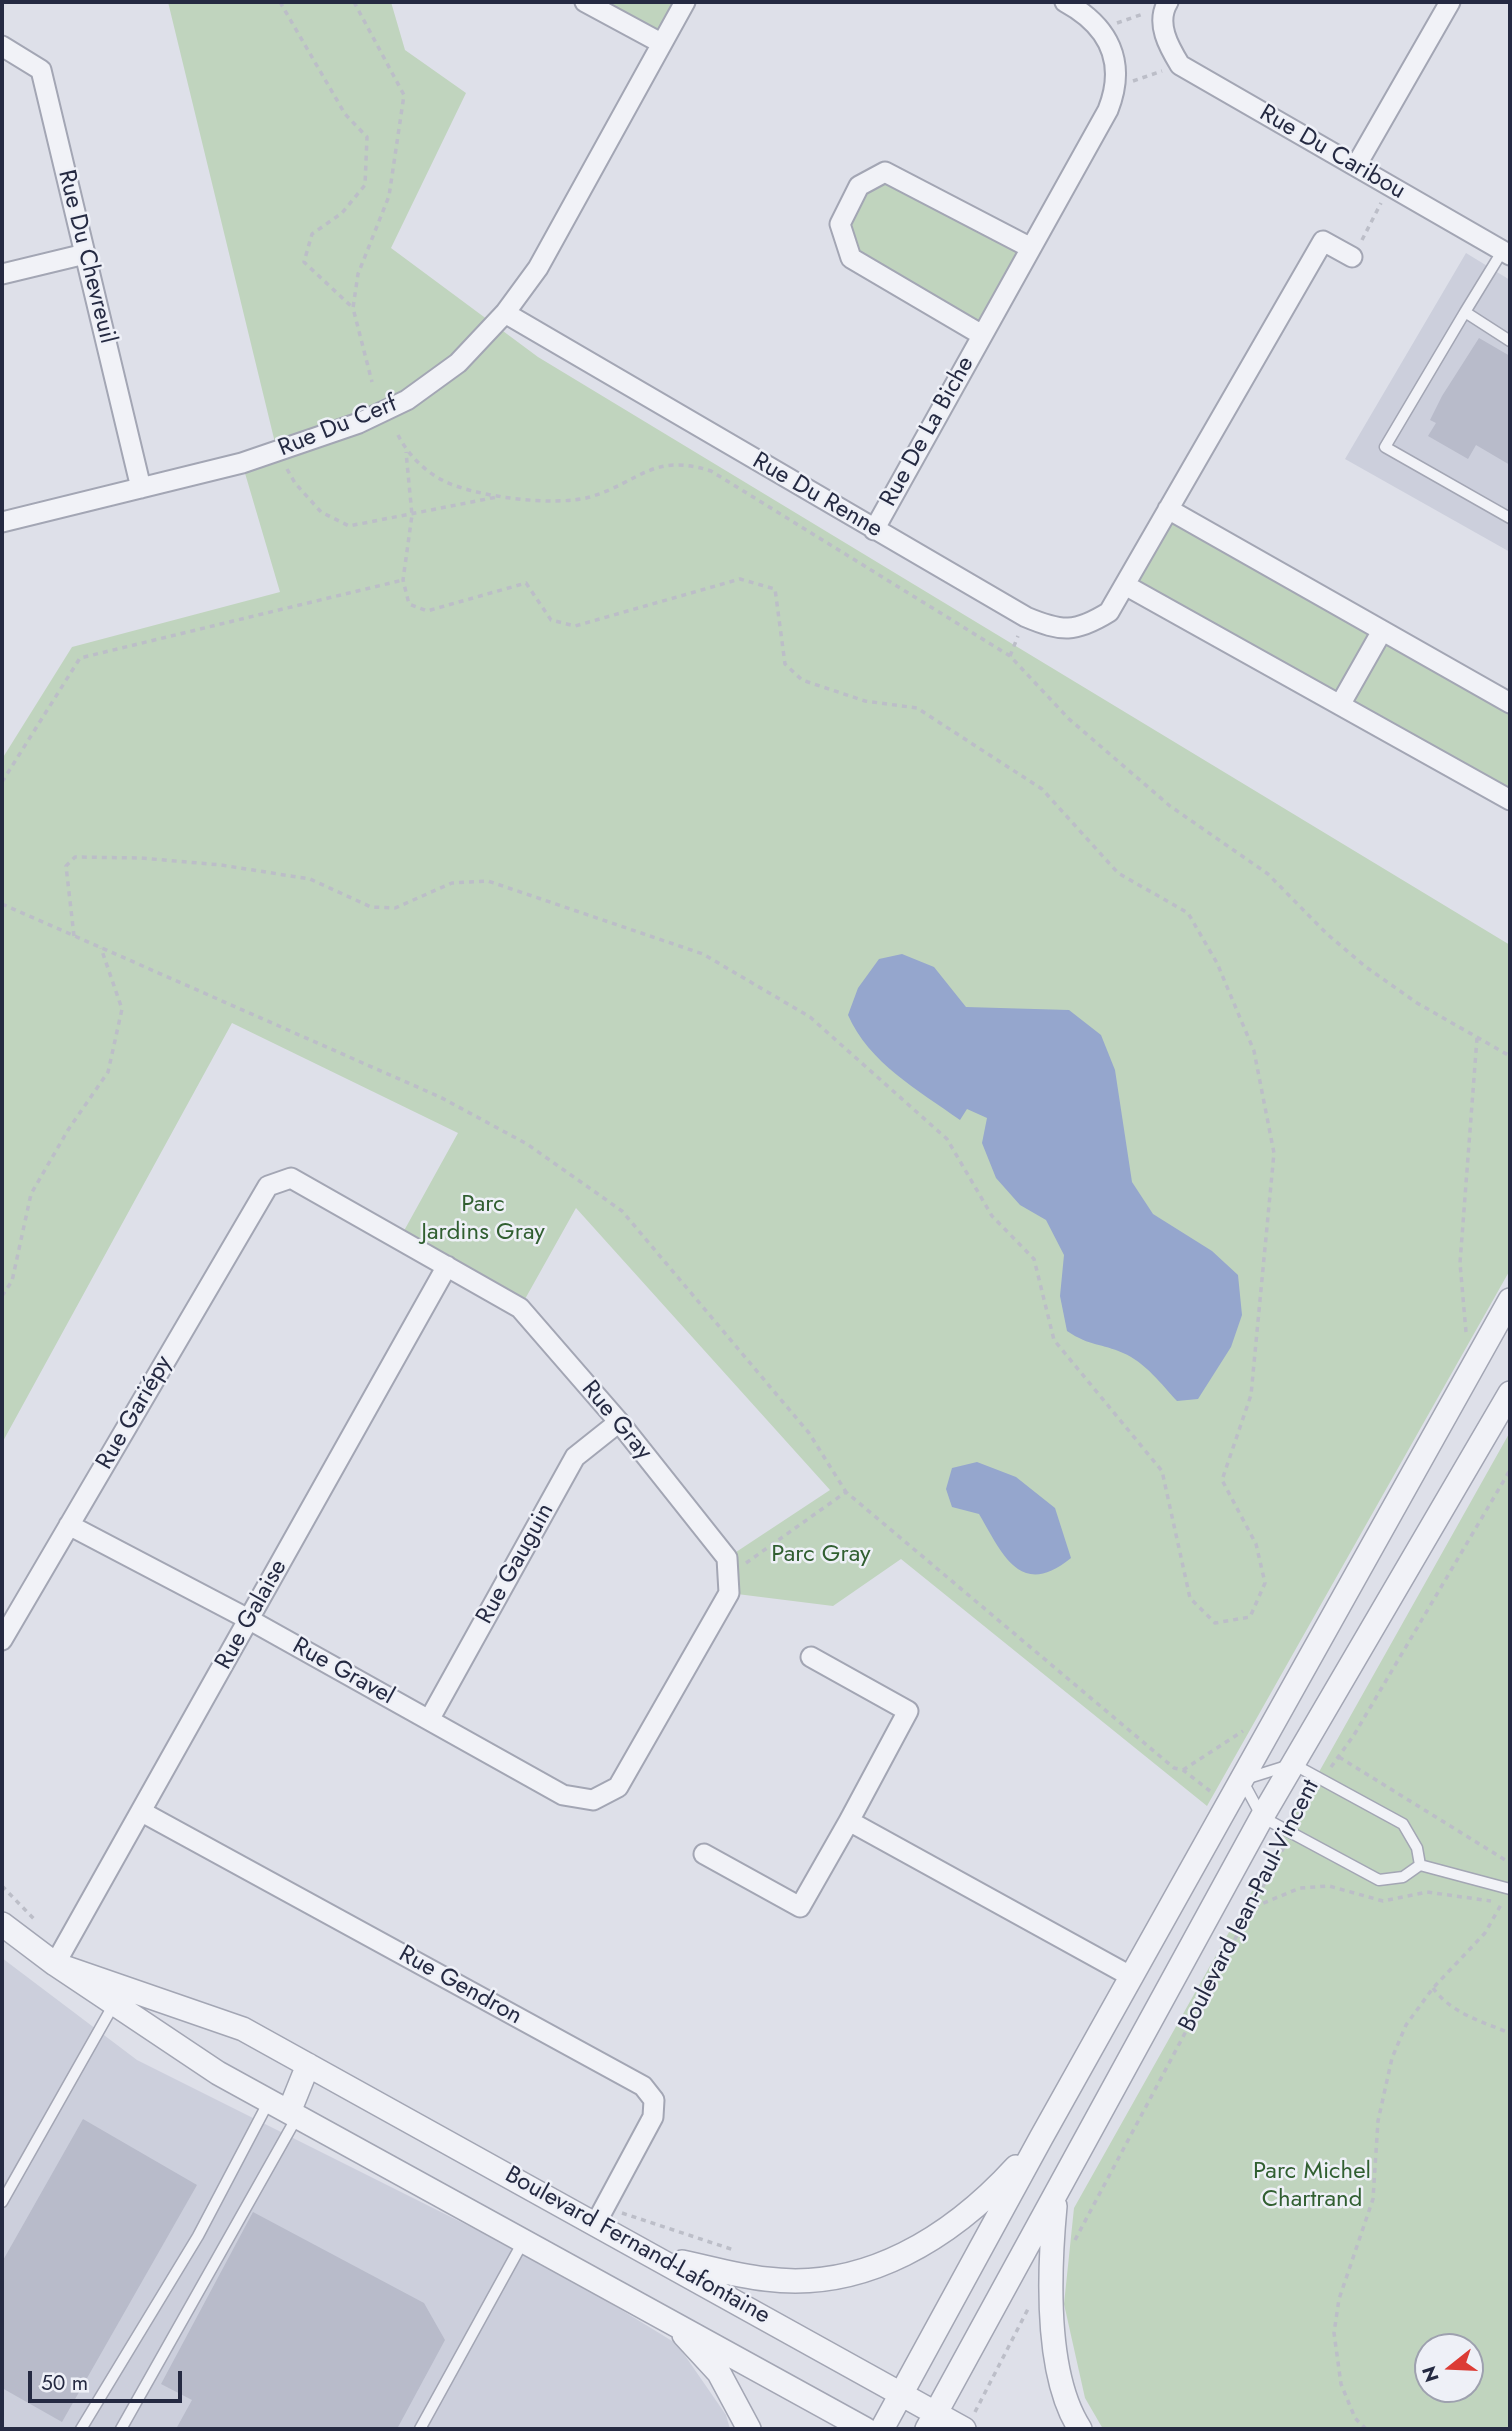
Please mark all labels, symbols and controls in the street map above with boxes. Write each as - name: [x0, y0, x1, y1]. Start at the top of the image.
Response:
- street label: Rue Du Caribou: [1254, 100, 1410, 206]
- street label: Rue Du Chevreuil: [51, 167, 121, 347]
- street label: Rue De La Biche: [875, 352, 981, 512]
- street label: Rue Du Cerf: [274, 390, 402, 464]
- street label: Rue Du Renne: [747, 447, 887, 545]
- park label: Parc Jardins Gray: [421, 1191, 545, 1247]
- street label: Rue Gariépy: [91, 1351, 179, 1475]
- street label: Rue Gray: [575, 1376, 657, 1466]
- street label: Rue Gauguin: [471, 1499, 561, 1629]
- park label: Parc Gray: [771, 1541, 871, 1569]
- street label: Rue Galaise: [210, 1555, 294, 1675]
- street label: Rue Gravel: [287, 1632, 399, 1712]
- street label: Boulevard Jean-Paul-Vincent: [1174, 1775, 1326, 2037]
- street label: Rue Gendron: [393, 1940, 527, 2032]
- park label: Parc Michel Chartrand: [1253, 2158, 1371, 2214]
- street label: Boulevard Fernand-Lafontaine: [499, 2161, 775, 2331]
- north arrow: [1414, 2333, 1484, 2403]
- scale bar: [32, 2358, 186, 2402]
- text: N: [1415, 2363, 1446, 2385]
- text: 50 m: [41, 2368, 88, 2398]

